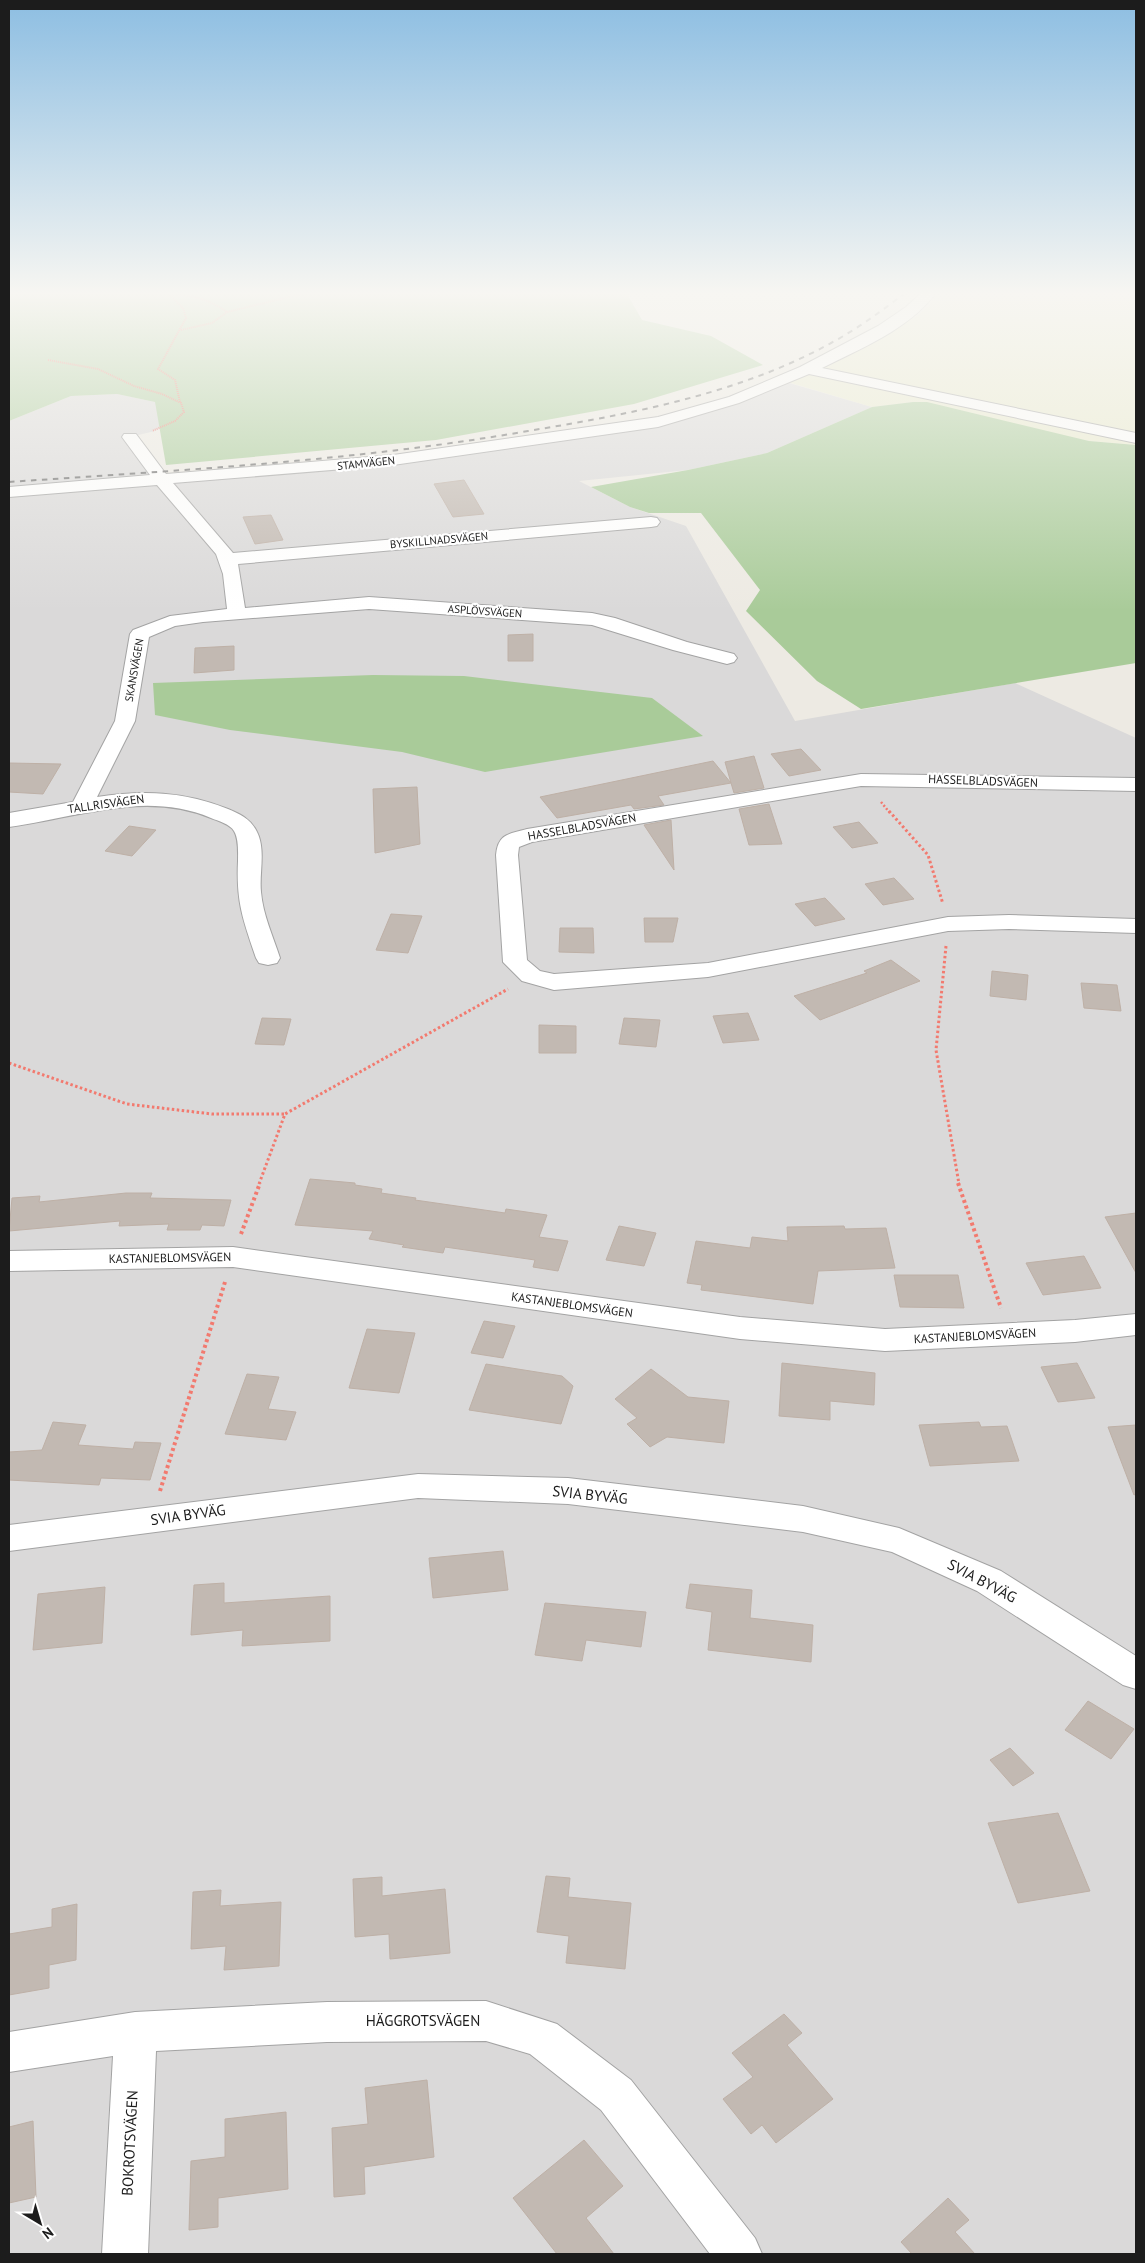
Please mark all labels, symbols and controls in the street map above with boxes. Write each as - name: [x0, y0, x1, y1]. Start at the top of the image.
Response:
- street label: STAMVÄGEN: [336, 453, 396, 473]
- street label: BYSKILLNADSVÄGEN: [389, 529, 489, 551]
- street label: ASPLÖVSVÄGEN: [447, 601, 523, 621]
- street label: SKANSVÄGEN: [122, 637, 146, 703]
- street label: HASSELBLADSVÄGEN: [928, 771, 1038, 790]
- street label: TALLRISVÄGEN: [67, 791, 145, 816]
- street label: HASSELBLADSVÄGEN: [527, 810, 637, 843]
- street label: KASTANJEBLOMSVÄGEN: [109, 1249, 231, 1266]
- street label: KASTANJEBLOMSVÄGEN: [510, 1289, 634, 1320]
- street label: KASTANJEBLOMSVÄGEN: [913, 1325, 1037, 1346]
- street label: SVIA BYVÄG: [551, 1481, 629, 1508]
- street label: SVIA BYVÄG: [149, 1500, 227, 1529]
- street label: SVIA BYVÄG: [944, 1554, 1020, 1607]
- street label: HÄGGROTSVÄGEN: [366, 2011, 480, 2030]
- street label: BOKROTSVÄGEN: [117, 2090, 142, 2196]
- north arrow: [15, 2198, 65, 2248]
- text: N: [39, 2223, 57, 2243]

